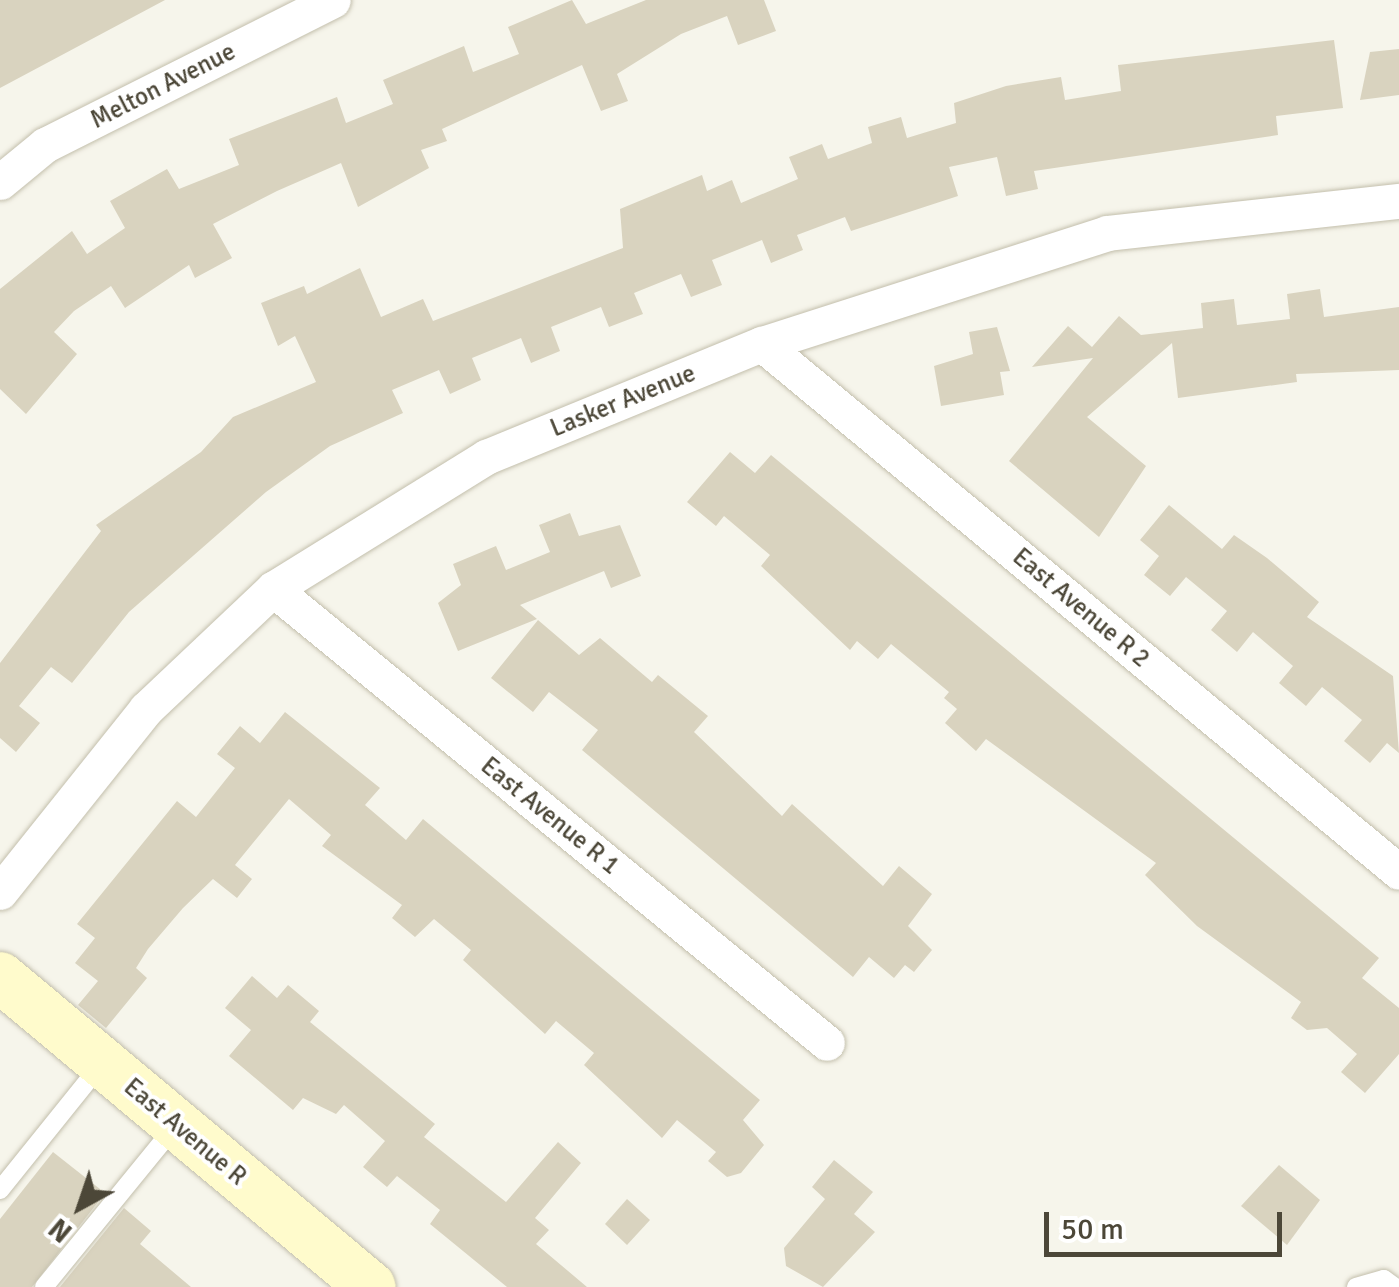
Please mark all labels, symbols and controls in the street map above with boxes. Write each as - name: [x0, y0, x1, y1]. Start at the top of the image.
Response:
- street label: Melton Avenue: [86, 37, 240, 135]
- street label: Lasker Avenue: [546, 358, 700, 444]
- street label: East Avenue R 2: [1006, 542, 1156, 674]
- street label: East Avenue R 1: [475, 751, 625, 881]
- street label: East Avenue R: [118, 1072, 252, 1192]
- north arrow: [30, 1157, 130, 1257]
- scale bar: [1049, 1192, 1286, 1254]
- text: N: [42, 1211, 79, 1249]
- text: 50 m: [1061, 1211, 1124, 1248]

